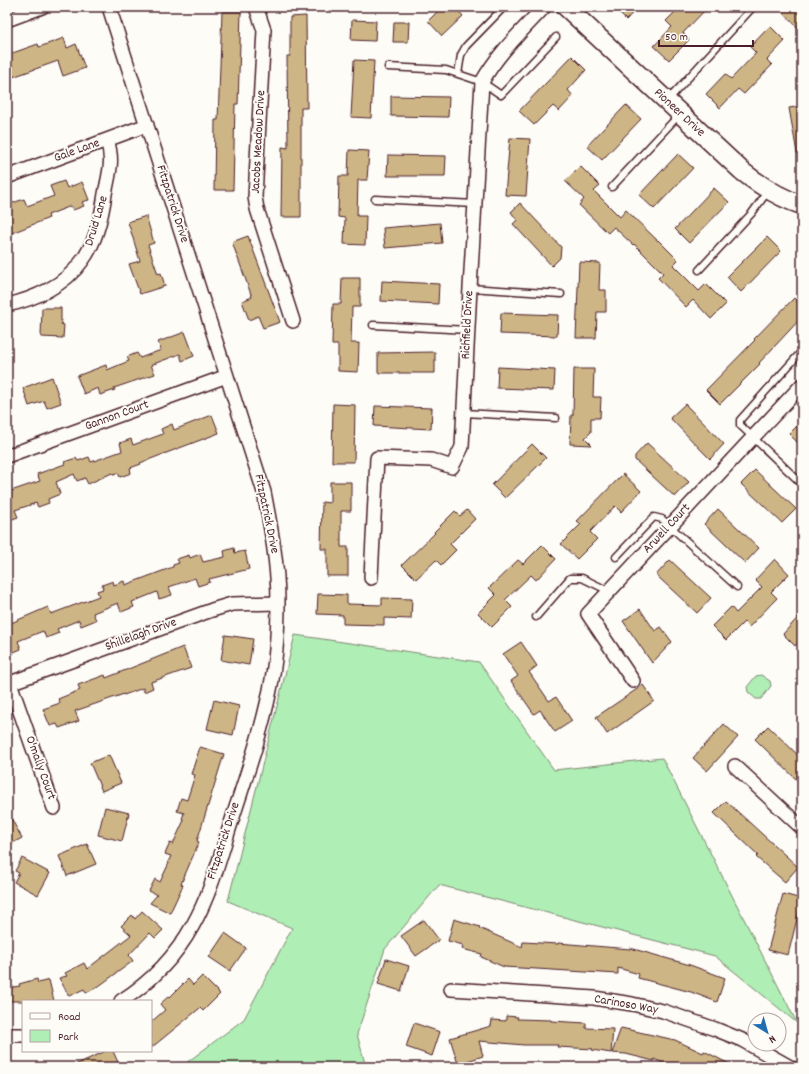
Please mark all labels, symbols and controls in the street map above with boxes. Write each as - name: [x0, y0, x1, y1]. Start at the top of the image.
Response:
- scale bar: [659, 22, 753, 48]
- text: 50 m: [665, 29, 688, 46]
- street label: Pioneer Drive: [649, 84, 709, 142]
- street label: Jacobs Meadow Drive: [247, 89, 271, 194]
- street label: Gale Lane: [51, 134, 103, 168]
- street label: Fitzpatrick Drive: [151, 163, 194, 246]
- street label: Druid Lane: [80, 193, 114, 249]
- street label: Richfield Drive: [457, 290, 479, 360]
- street label: Gannon Court: [82, 396, 152, 436]
- street label: Fitzpatrick Drive: [248, 473, 284, 556]
- street label: Arwell Court: [639, 499, 695, 558]
- street label: Shillelagh Drive: [103, 613, 180, 657]
- street label: O'mally Court: [20, 733, 60, 803]
- street label: Fitzpatrick Drive: [203, 799, 246, 882]
- street label: Carinoso Way: [593, 990, 660, 1020]
- legend: [22, 1000, 152, 1052]
- text: Road: [58, 1009, 80, 1026]
- north arrow: [747, 1012, 787, 1052]
- text: Park: [58, 1029, 79, 1046]
- text: N: [764, 1030, 779, 1047]

